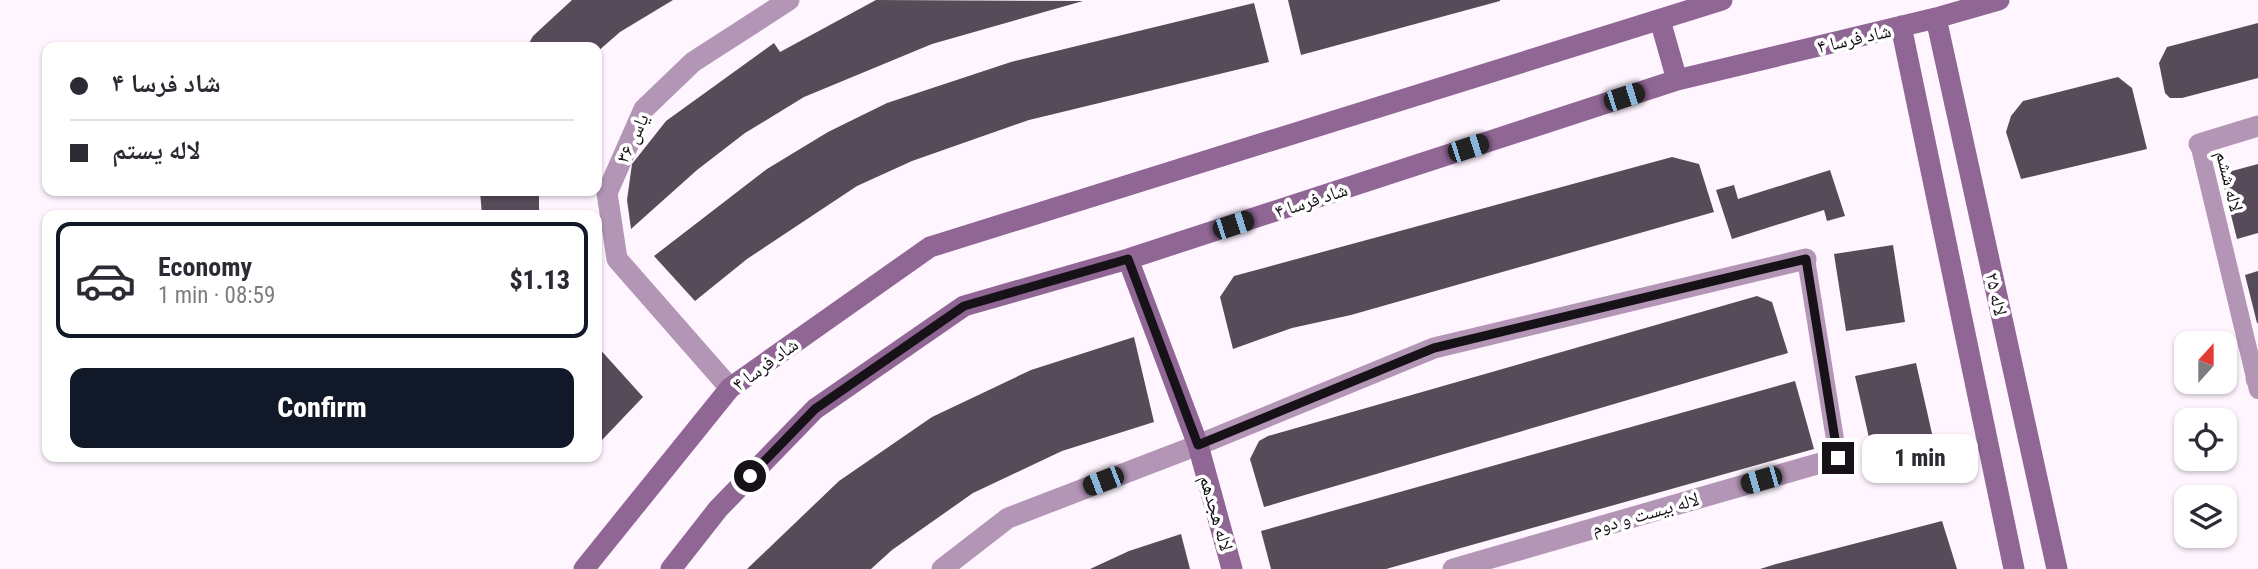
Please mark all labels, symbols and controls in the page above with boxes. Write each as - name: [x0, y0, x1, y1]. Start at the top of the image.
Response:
- street label: شاد فرسا ۴: [1815, 19, 1893, 58]
- text: شاد فرسا ۴: [112, 68, 221, 98]
- car: [1601, 81, 1648, 113]
- street label: یاس ۳۶: [611, 110, 654, 167]
- car: [1445, 132, 1492, 164]
- text: لاله یستم: [112, 135, 201, 165]
- street label: لاله ششم: [2210, 148, 2248, 214]
- street label: شاد فرسا ۴: [1272, 178, 1351, 223]
- car: [1210, 209, 1257, 241]
- icon: car: [74, 249, 137, 312]
- text: Economy: [158, 252, 252, 282]
- text: $1.13: [509, 265, 570, 295]
- street label: لاله ۲۵: [1981, 270, 2012, 318]
- text: 1 min · 08:59: [158, 282, 275, 309]
- north arrow: [2174, 331, 2236, 394]
- map controls: [2174, 331, 2237, 548]
- street label: شاد فرسا ۴: [728, 333, 803, 396]
- button: Confirm: [70, 368, 574, 448]
- button: locate: [2174, 408, 2237, 471]
- callout: 1 min: [1862, 434, 1978, 482]
- route end: [1822, 442, 1854, 474]
- text: 1 min: [1894, 445, 1946, 472]
- route start: [734, 460, 766, 492]
- car: [1080, 464, 1127, 498]
- car: [1738, 464, 1785, 496]
- street label: لاله هجدهم: [1194, 473, 1238, 554]
- button: layers: [2174, 485, 2237, 548]
- street label: لاله بیست و دوم: [1589, 487, 1702, 542]

